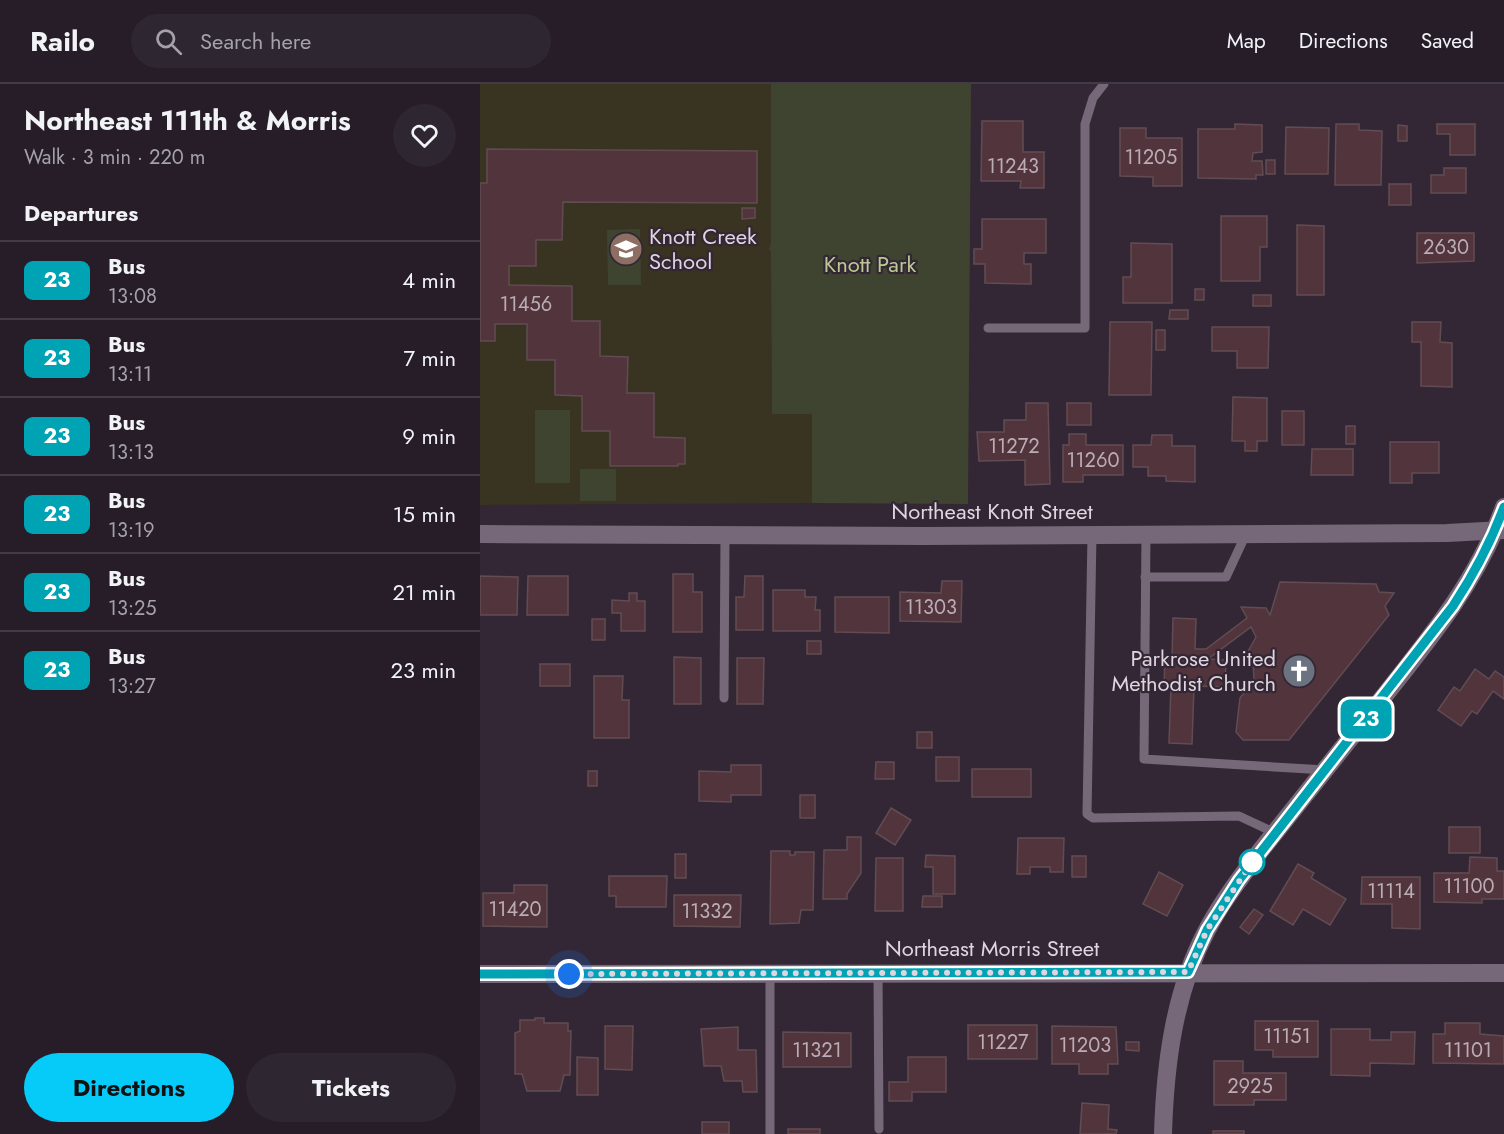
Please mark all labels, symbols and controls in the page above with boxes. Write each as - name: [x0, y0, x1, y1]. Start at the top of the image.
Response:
- search box: [131, 14, 551, 68]
- text: Railo: [30, 21, 95, 62]
- icon: search: [152, 25, 185, 58]
- text: Search here: [200, 25, 311, 57]
- text: Map: [1227, 26, 1266, 56]
- text: Directions: [1299, 26, 1388, 56]
- text: Saved: [1421, 26, 1474, 56]
- text: Northeast 111th & Morris: [24, 100, 351, 141]
- button: heart: [393, 104, 456, 167]
- text: Walk · 3 min · 220 m: [24, 143, 205, 172]
- house number: 11205: [1125, 143, 1177, 172]
- house number: 11243: [987, 152, 1039, 181]
- text: Departures: [24, 197, 138, 229]
- place label: Knott Creek School: [649, 220, 757, 277]
- school or university icon: Knott Creek School: [608, 231, 644, 267]
- house number: 2630: [1423, 233, 1469, 262]
- park label: Knott Park: [824, 248, 916, 280]
- text: Bus: [108, 250, 145, 282]
- text: 4 min: [402, 264, 456, 296]
- text: 23: [44, 265, 70, 295]
- text: 13:08: [108, 282, 157, 311]
- house number: 11456: [500, 290, 552, 319]
- text: Bus: [108, 328, 145, 360]
- text: 7 min: [403, 342, 456, 374]
- text: 23: [44, 343, 70, 373]
- text: 13:11: [108, 360, 152, 389]
- text: Bus: [108, 406, 145, 438]
- text: 9 min: [402, 420, 456, 452]
- text: 23: [44, 421, 70, 451]
- house number: 11272: [988, 432, 1040, 461]
- text: 13:13: [108, 438, 154, 467]
- house number: 11260: [1067, 446, 1119, 475]
- text: Bus: [108, 484, 145, 516]
- street label: Northeast Knott Street: [891, 495, 1094, 527]
- text: 15 min: [393, 498, 456, 530]
- text: 23: [44, 499, 70, 529]
- text: 13:19: [108, 516, 154, 545]
- text: Bus: [108, 562, 145, 594]
- text: 21 min: [393, 576, 456, 608]
- text: 23: [44, 577, 70, 607]
- house number: 11303: [905, 593, 957, 622]
- text: 13:25: [108, 594, 157, 623]
- text: Bus: [108, 640, 145, 672]
- place label: Parkrose United Methodist Church: [1112, 642, 1276, 699]
- church icon: Parkrose United Methodist Church: [1281, 653, 1317, 689]
- text: 23 min: [390, 654, 456, 686]
- text: 23: [44, 655, 70, 685]
- text: 13:27: [108, 672, 156, 701]
- line badge: 23: [1339, 700, 1393, 738]
- text: 23: [1353, 704, 1379, 734]
- unlabelled marker: [1239, 849, 1265, 875]
- house number: 11100: [1444, 872, 1495, 901]
- house number: 11114: [1367, 877, 1415, 906]
- house number: 11420: [488, 895, 542, 924]
- house number: 11332: [681, 897, 733, 926]
- street label: Northeast Morris Street: [885, 932, 1100, 964]
- your location: [554, 959, 584, 989]
- house number: 11151: [1263, 1022, 1311, 1051]
- house number: 11227: [977, 1028, 1029, 1057]
- house number: 11203: [1059, 1031, 1111, 1060]
- house number: 11321: [792, 1036, 842, 1065]
- house number: 11101: [1444, 1036, 1492, 1065]
- button: Directions: [24, 1053, 234, 1122]
- button: Tickets: [246, 1053, 456, 1122]
- house number: 2925: [1227, 1072, 1273, 1101]

